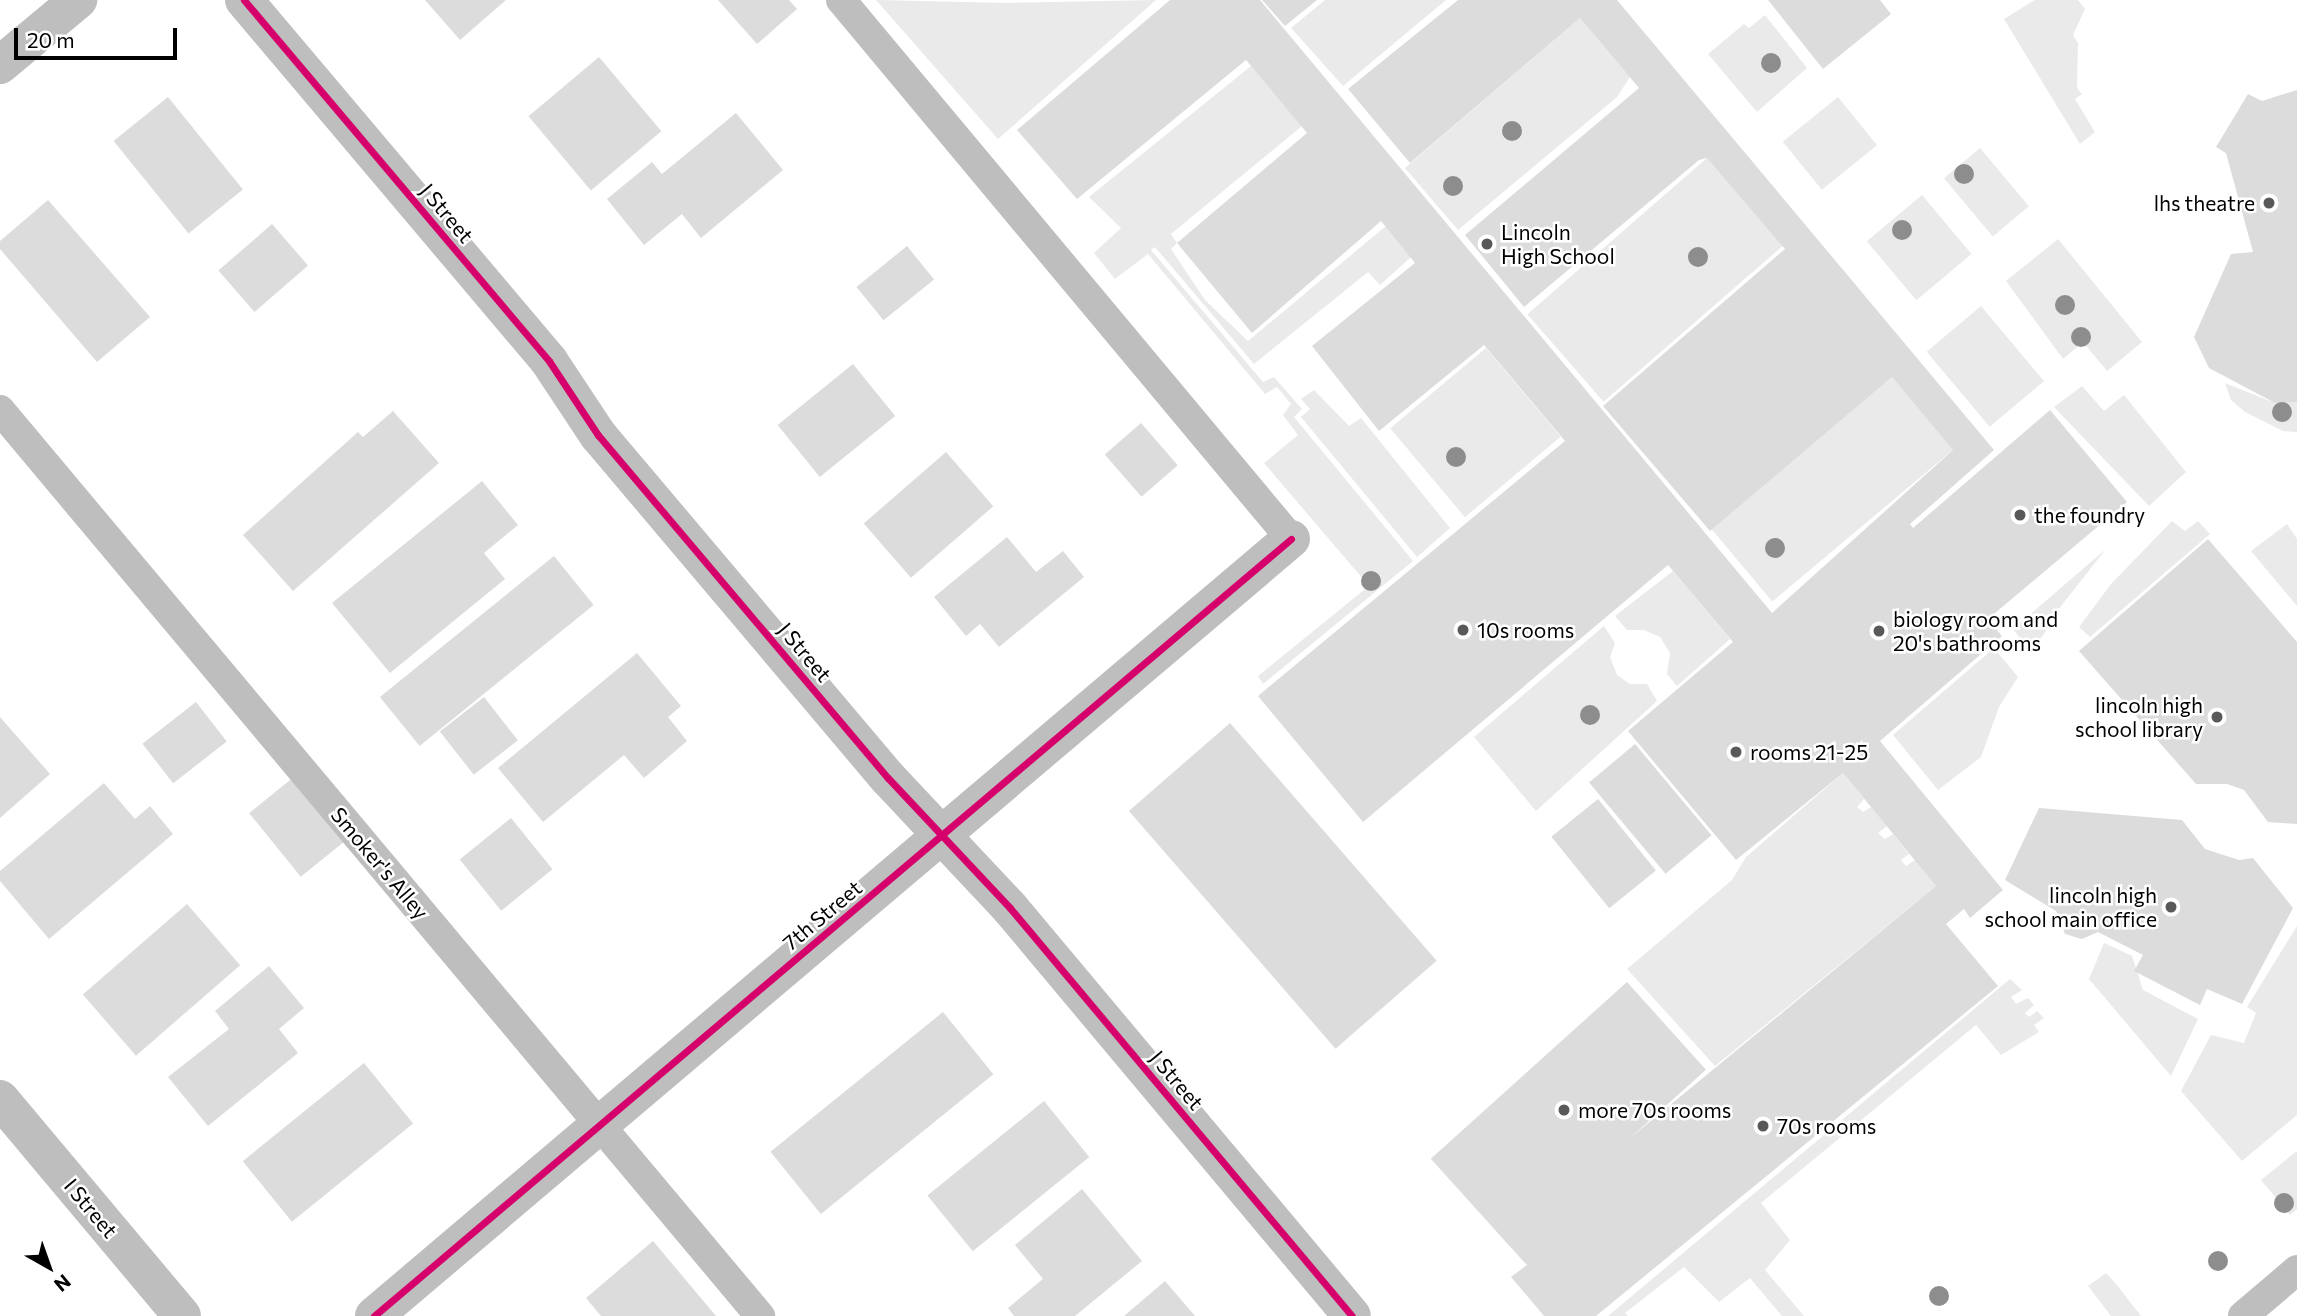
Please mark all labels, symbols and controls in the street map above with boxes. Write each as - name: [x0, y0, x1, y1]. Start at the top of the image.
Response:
- scale bar: [18, 14, 180, 58]
- text: 20 m: [27, 27, 75, 52]
- street label: J Street: [415, 178, 479, 248]
- place label: lhs theatre: [2154, 190, 2255, 216]
- marker: lhs theatre: [2261, 195, 2277, 211]
- place label: Lincoln High School: [1501, 219, 1615, 269]
- marker: Lincoln High School: [1479, 236, 1495, 252]
- place label: the foundry: [2034, 502, 2145, 528]
- marker: the foundry: [2012, 507, 2028, 523]
- place label: biology room and 20's bathrooms: [1893, 606, 2058, 656]
- street label: J Street: [773, 617, 837, 687]
- place label: 10s rooms: [1477, 617, 1574, 643]
- marker: 10s rooms: [1455, 622, 1471, 638]
- marker: biology room and 20's bathrooms: [1871, 623, 1887, 639]
- place label: lincoln high school library: [2075, 692, 2203, 742]
- marker: lincoln high school library: [2209, 709, 2225, 725]
- place label: rooms 21-25: [1750, 739, 1868, 765]
- marker: rooms 21-25: [1728, 744, 1744, 760]
- street label: Smoker's Alley: [326, 802, 434, 924]
- street label: 7th Street: [777, 875, 867, 955]
- place label: lincoln high school main office: [1984, 882, 2157, 932]
- marker: lincoln high school main office: [2163, 899, 2179, 915]
- street label: J Street: [1145, 1045, 1209, 1115]
- place label: more 70s rooms: [1578, 1097, 1731, 1123]
- marker: more 70s rooms: [1556, 1102, 1572, 1118]
- place label: 70s rooms: [1777, 1113, 1876, 1139]
- marker: 70s rooms: [1755, 1118, 1771, 1134]
- street label: I Street: [59, 1173, 123, 1243]
- north arrow: [14, 1232, 84, 1302]
- text: N: [50, 1270, 76, 1297]

